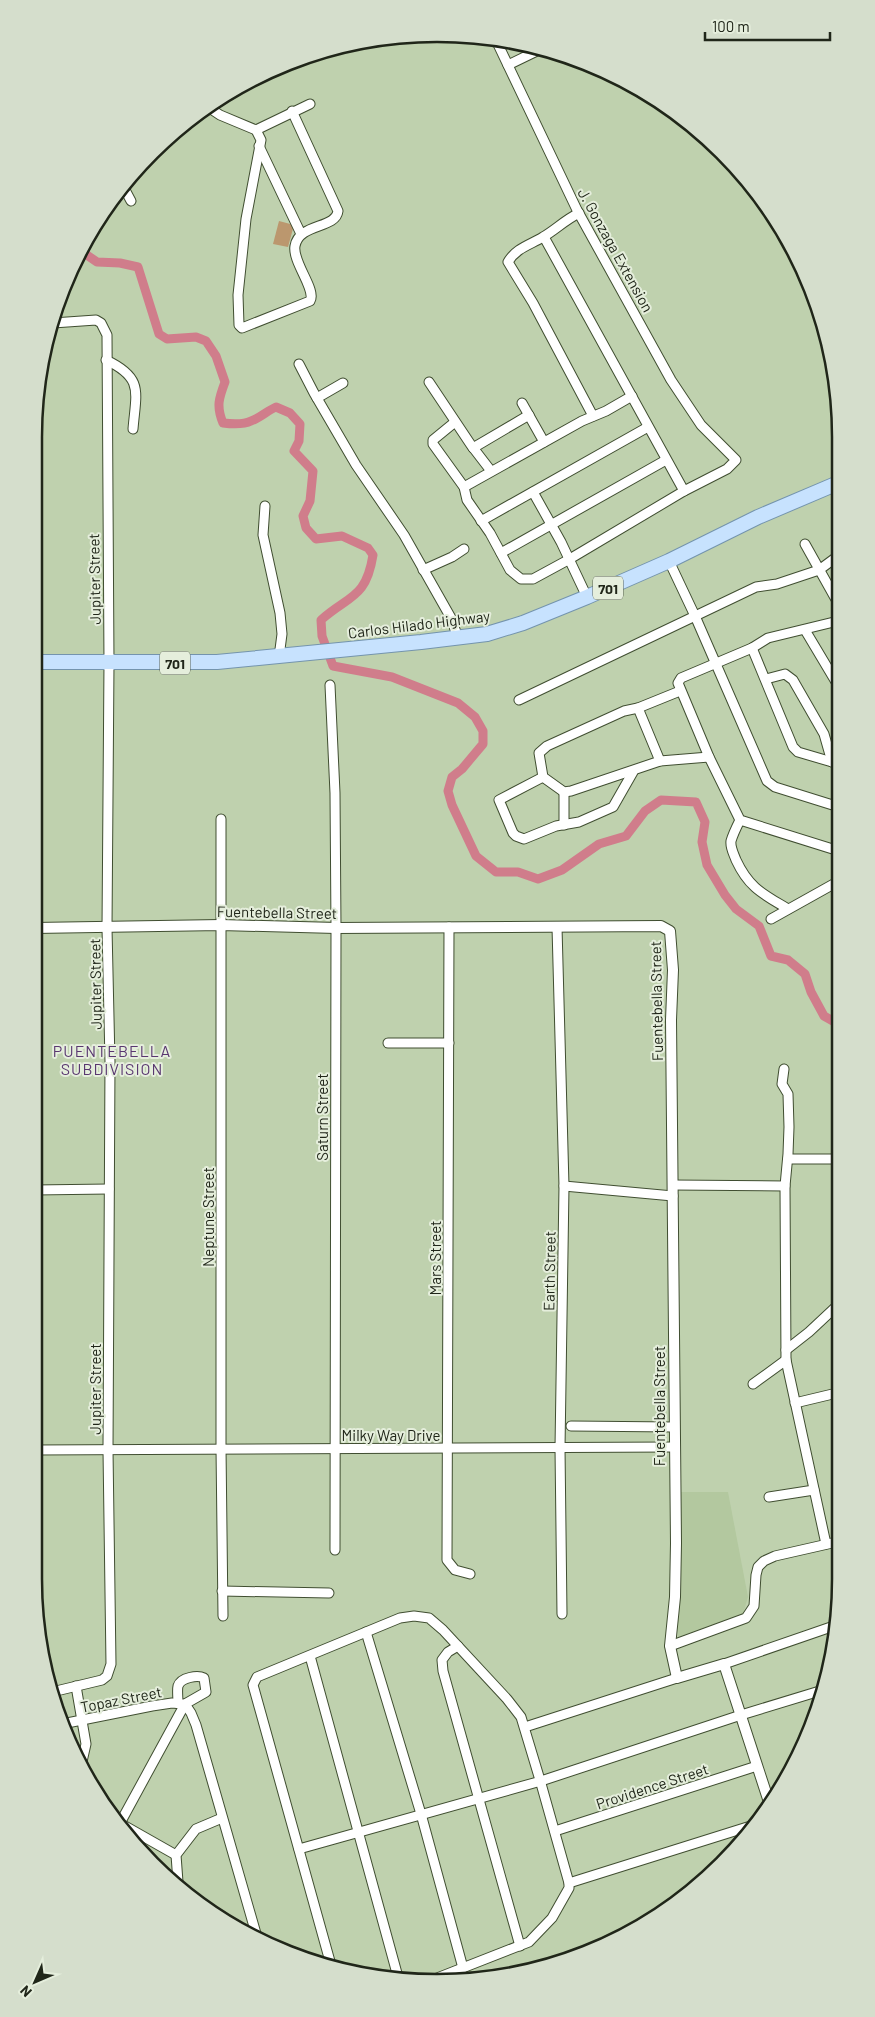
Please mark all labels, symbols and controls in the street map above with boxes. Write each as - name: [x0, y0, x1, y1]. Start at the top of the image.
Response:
- scale bar: [705, 10, 830, 42]
- text: 100 m: [712, 17, 750, 35]
- street label: J. Gonzaga Extension: [574, 185, 658, 315]
- street label: Jupiter Street: [84, 533, 104, 625]
- road number: 701: [593, 576, 623, 600]
- street label: Carlos Hilado Highway: [347, 606, 491, 642]
- road number: 701: [160, 651, 190, 674]
- street label: Fuentebella Street: [217, 902, 337, 922]
- street label: Jupiter Street: [85, 938, 105, 1030]
- street label: Fuentebella Street: [646, 941, 666, 1061]
- district label: PUENTEBELLA SUBDIVISION: [53, 1041, 171, 1078]
- street label: Saturn Street: [313, 1073, 331, 1161]
- street label: Neptune Street: [199, 1167, 217, 1267]
- street label: Mars Street: [426, 1221, 444, 1295]
- street label: Earth Street: [539, 1231, 559, 1311]
- street label: Jupiter Street: [86, 1343, 104, 1435]
- street label: Fuentebella Street: [650, 1346, 668, 1466]
- street label: Milky Way Drive: [342, 1426, 440, 1444]
- street label: Topaz Street: [79, 1682, 163, 1716]
- street label: Providence Street: [594, 1759, 710, 1813]
- north arrow: [10, 1957, 60, 2007]
- text: N: [16, 1982, 35, 2001]

